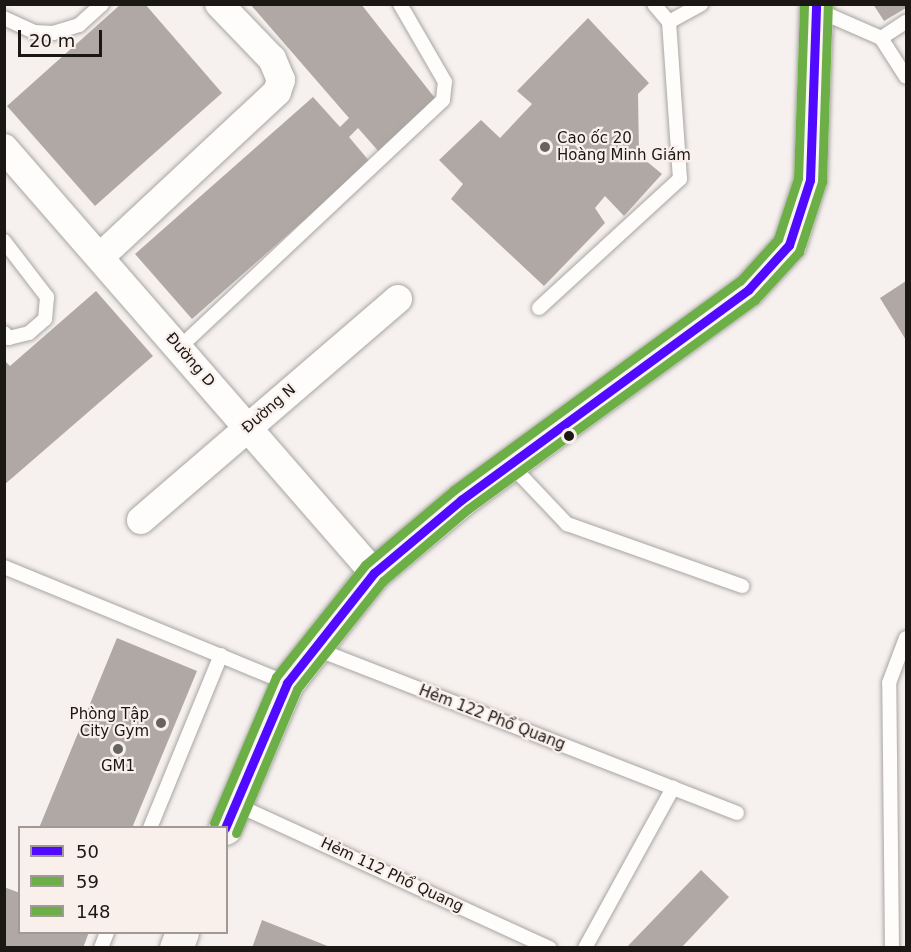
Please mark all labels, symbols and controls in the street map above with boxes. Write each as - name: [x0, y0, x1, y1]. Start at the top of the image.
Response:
- scale bar: [21, 18, 105, 56]
- text: 20 m: [29, 30, 75, 51]
- place label: Cao ốc 20 Hoàng Minh Giám: [557, 129, 691, 164]
- marker: Cao ốc 20 Hoàng Minh Giám: [538, 140, 552, 154]
- street label: Đường D: [162, 329, 218, 391]
- street label: Đường N: [238, 381, 300, 437]
- unlabelled marker: [563, 430, 575, 442]
- street label: Hẻm 122 Phổ Quang: [416, 682, 568, 754]
- place label: Phòng Tập City Gym: [70, 705, 149, 740]
- marker: Phòng Tập City Gym: [154, 716, 168, 730]
- marker: GM1: [111, 742, 125, 756]
- place label: GM1: [101, 758, 135, 776]
- legend: [18, 826, 228, 934]
- street label: Hẻm 112 Phổ Quang: [318, 834, 466, 916]
- text: 50: [76, 841, 99, 862]
- text: 59: [76, 871, 99, 892]
- text: 148: [76, 901, 110, 922]

